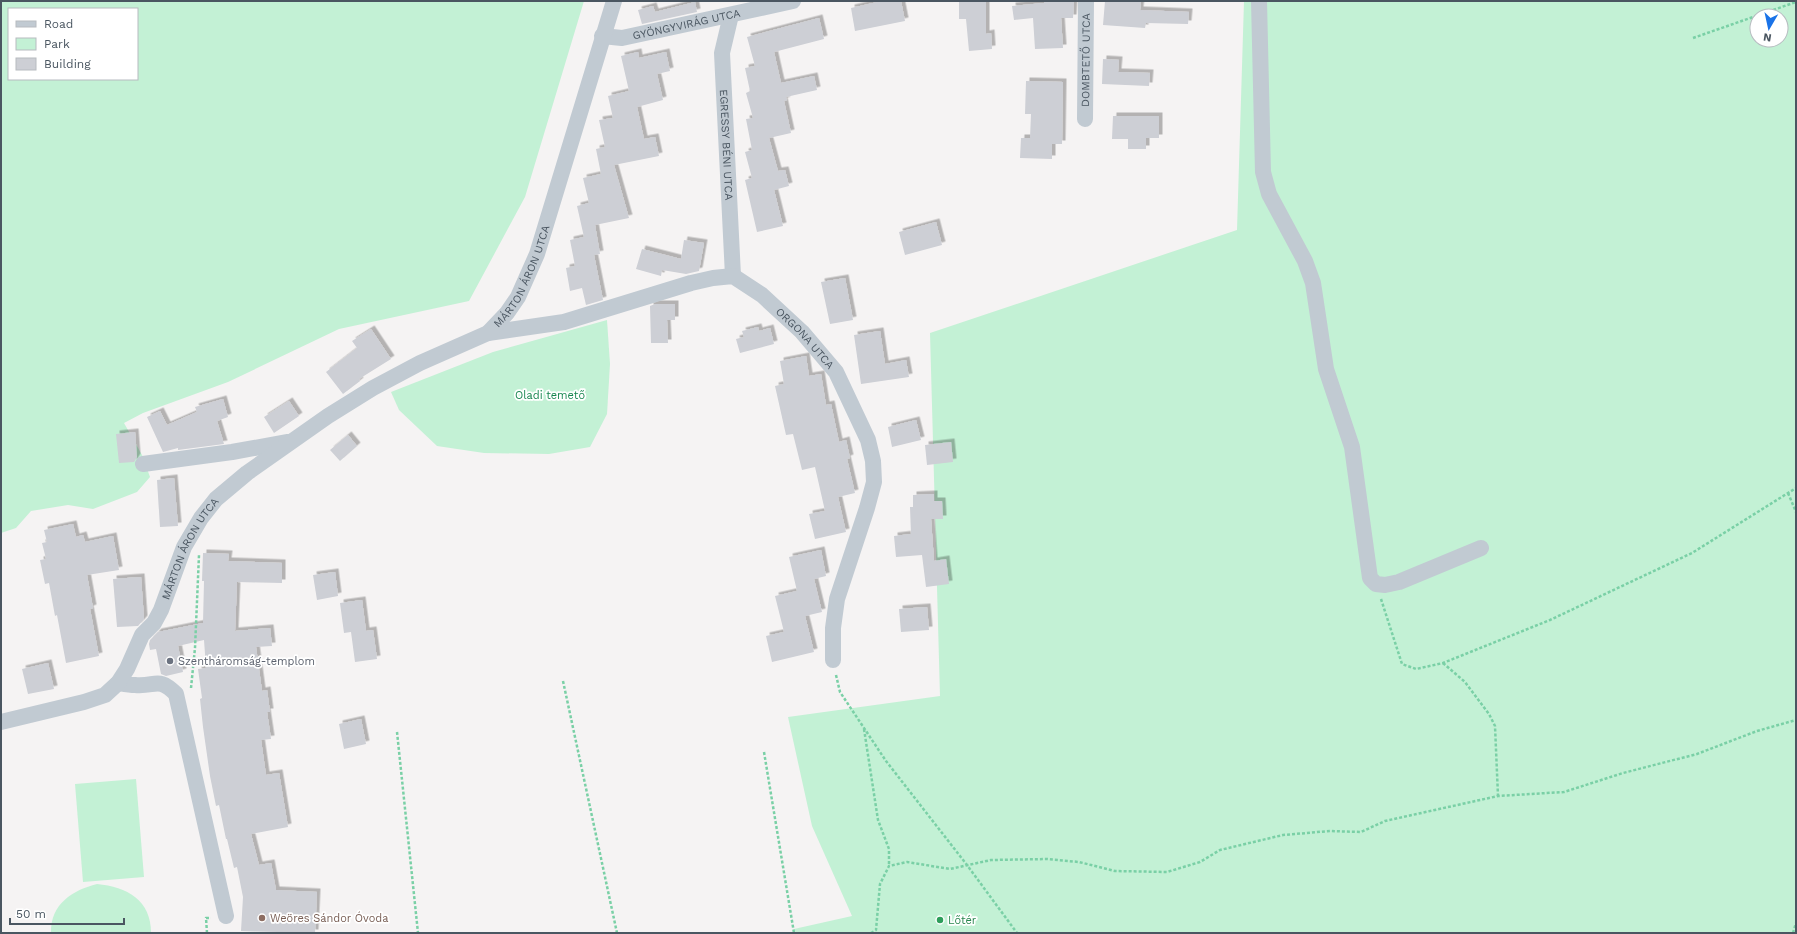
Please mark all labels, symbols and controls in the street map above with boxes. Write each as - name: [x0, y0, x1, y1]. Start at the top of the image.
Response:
- street label: GYÖNGYVIRÁG UTCA: [631, 7, 742, 43]
- legend: [8, 8, 138, 80]
- north arrow: [1749, 8, 1789, 48]
- street label: DOMBTETŐ UTCA: [1079, 13, 1093, 107]
- text: Road: [44, 17, 73, 31]
- text: N: [1762, 30, 1773, 44]
- text: Park: [44, 37, 70, 51]
- text: Building: [44, 57, 91, 71]
- street label: EGRESSY BÉNI UTCA: [717, 89, 735, 201]
- street label: MÁRTON ÁRON UTCA: [491, 224, 552, 330]
- street label: ORGONA UTCA: [773, 305, 837, 372]
- park label: Oladi temető: [515, 389, 585, 402]
- street label: MÁRTON ÁRON UTCA: [159, 495, 222, 602]
- place label: Szentháromság-templom: [178, 655, 315, 668]
- marker: Szentháromság-templom: [165, 656, 175, 666]
- scale bar: [10, 900, 124, 926]
- text: 50 m: [16, 907, 46, 921]
- place label: Weöres Sándor Óvoda: [270, 911, 388, 925]
- marker: Weöres Sándor Óvoda: [257, 913, 267, 923]
- place label: Lőtér: [948, 914, 977, 927]
- marker: Lőtér: [935, 915, 945, 925]

